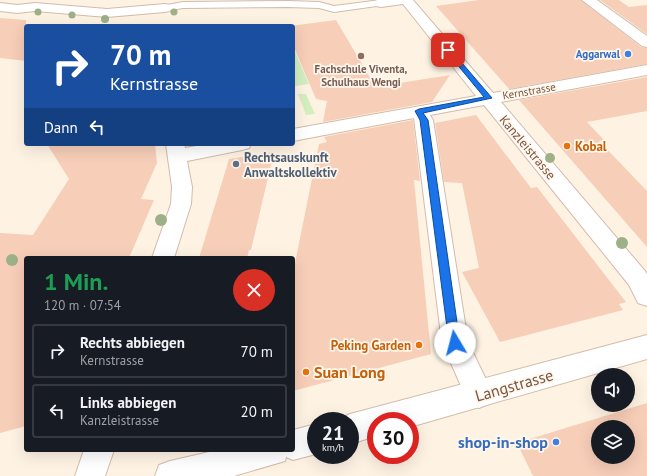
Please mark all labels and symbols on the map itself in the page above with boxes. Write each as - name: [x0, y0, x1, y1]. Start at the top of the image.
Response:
- pin: [431, 33, 465, 67]
- place label: Aggarwal: [576, 47, 621, 61]
- marker: Aggarwal: [623, 49, 633, 59]
- marker: Fachschule Viventa, Schulhaus Wengi: [356, 51, 366, 61]
- place label: Fachschule Viventa, Schulhaus Wengi: [315, 62, 408, 89]
- street label: Kernstrasse: [501, 79, 557, 103]
- street label: Kanzleistrasse: [496, 112, 560, 183]
- place label: Kobal: [575, 138, 607, 155]
- marker: Kobal: [562, 141, 572, 151]
- place label: Rechtsauskunft Anwaltskollektiv: [244, 149, 337, 181]
- marker: Rechtsauskunft Anwaltskollektiv: [231, 159, 241, 169]
- position arrow: [434, 322, 476, 364]
- place label: Peking Garden: [331, 337, 411, 354]
- marker: Peking Garden: [414, 340, 424, 350]
- place label: Suan Long: [314, 362, 385, 382]
- street label: Langstrasse: [473, 364, 555, 406]
- marker: Suan Long: [301, 367, 311, 377]
- speed limit sign: 30: [367, 412, 419, 464]
- place label: shop-in-shop: [458, 432, 548, 452]
- marker: shop-in-shop: [551, 437, 561, 447]

